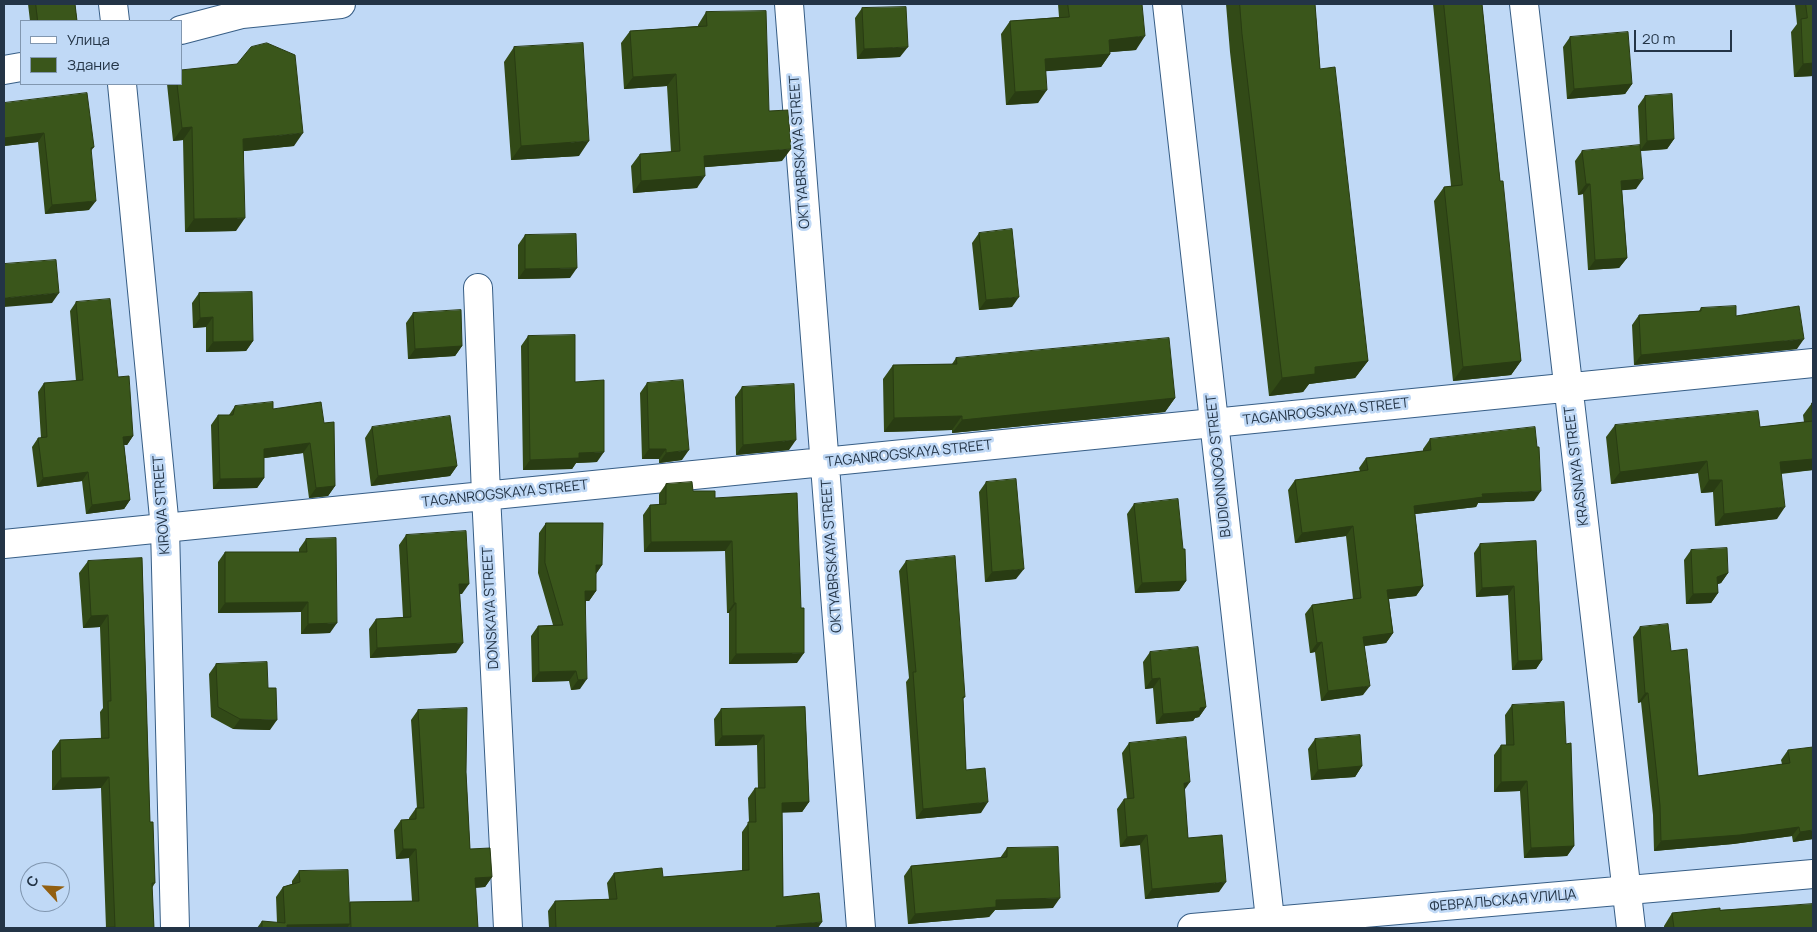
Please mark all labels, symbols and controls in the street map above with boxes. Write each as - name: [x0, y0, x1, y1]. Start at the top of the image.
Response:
- legend: [20, 20, 182, 85]
- scale bar: [1637, 20, 1734, 52]
- text: 20 m: [1642, 28, 1675, 49]
- text: Улица: [67, 29, 110, 50]
- text: Здание: [67, 54, 119, 75]
- street label: OKTYABRSKAYA STREET: [786, 75, 814, 229]
- street label: BUDIONNOGO STREET: [1203, 394, 1235, 538]
- street label: TAGANROGSKAYA STREET: [1242, 395, 1410, 429]
- street label: KRASNAYA STREET: [1561, 405, 1593, 527]
- street label: TAGANROGSKAYA STREET: [825, 437, 993, 471]
- street label: KIROVA STREET: [150, 455, 174, 555]
- street label: TAGANROGSKAYA STREET: [421, 477, 589, 511]
- street label: OKTYABRSKAYA STREET: [818, 479, 846, 633]
- street label: DONSKAYA STREET: [479, 546, 503, 670]
- north arrow: [20, 862, 70, 912]
- text: С: [21, 872, 43, 890]
- street label: ФЕВРАЛЬСКАЯ УЛИЦА: [1429, 886, 1577, 916]

